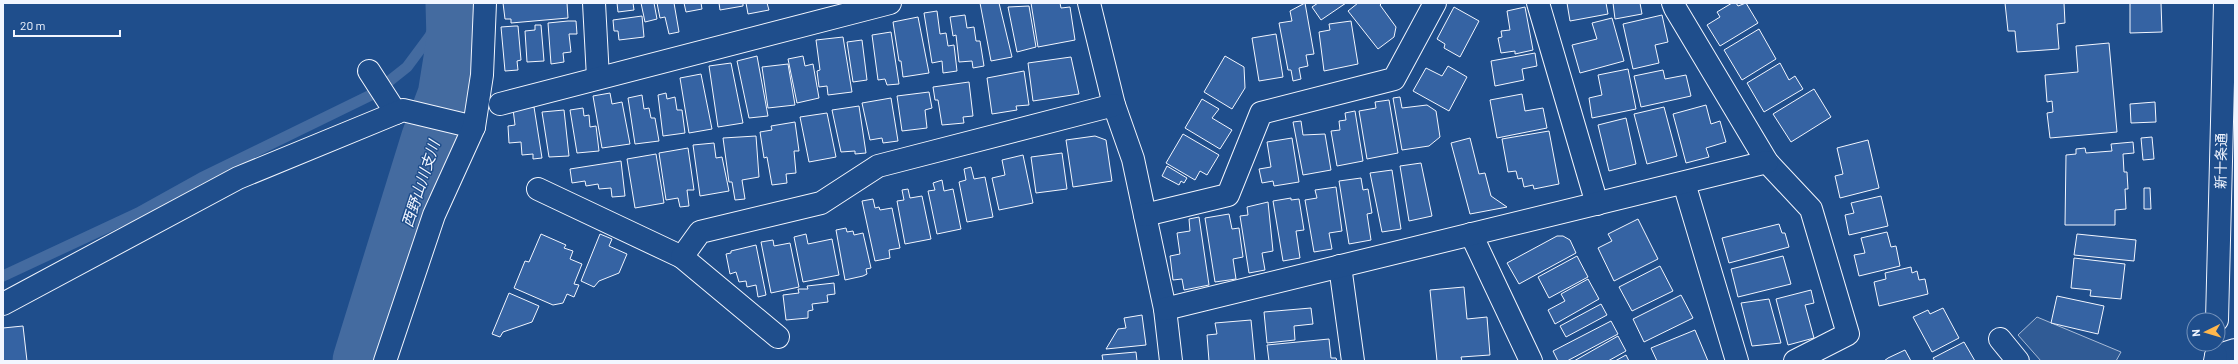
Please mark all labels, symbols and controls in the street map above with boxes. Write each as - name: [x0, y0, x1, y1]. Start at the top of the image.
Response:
- scale bar: [14, 12, 120, 38]
- text: 20 m: [20, 18, 46, 32]
- street label: 新十条通: [2212, 133, 2229, 189]
- water label: 西野山川支川: [398, 136, 443, 229]
- north arrow: [2186, 312, 2226, 352]
- text: N: [2189, 329, 2202, 337]

